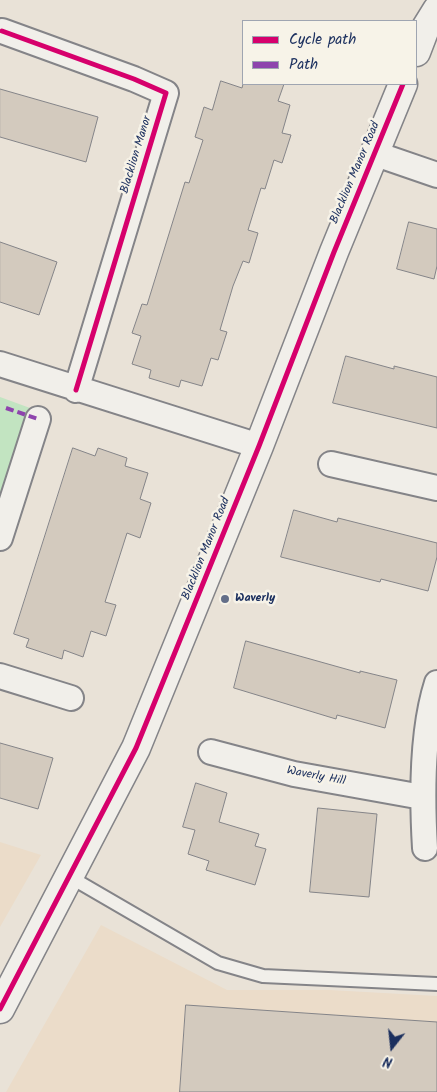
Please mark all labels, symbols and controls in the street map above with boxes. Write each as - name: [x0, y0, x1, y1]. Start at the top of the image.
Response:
- legend: [242, 20, 417, 85]
- text: Cycle path: [289, 28, 356, 52]
- text: Path: [289, 53, 318, 77]
- street label: Blacklion Manor: [118, 114, 156, 196]
- street label: Blacklion Manor Road: [328, 120, 384, 226]
- street label: Blacklion Manor Road: [180, 496, 234, 602]
- place label: Waverly: [235, 592, 275, 606]
- marker: Waverly: [219, 593, 231, 605]
- street label: Waverly Hill: [285, 764, 347, 790]
- north arrow: [367, 1022, 417, 1072]
- text: N: [381, 1050, 395, 1073]

